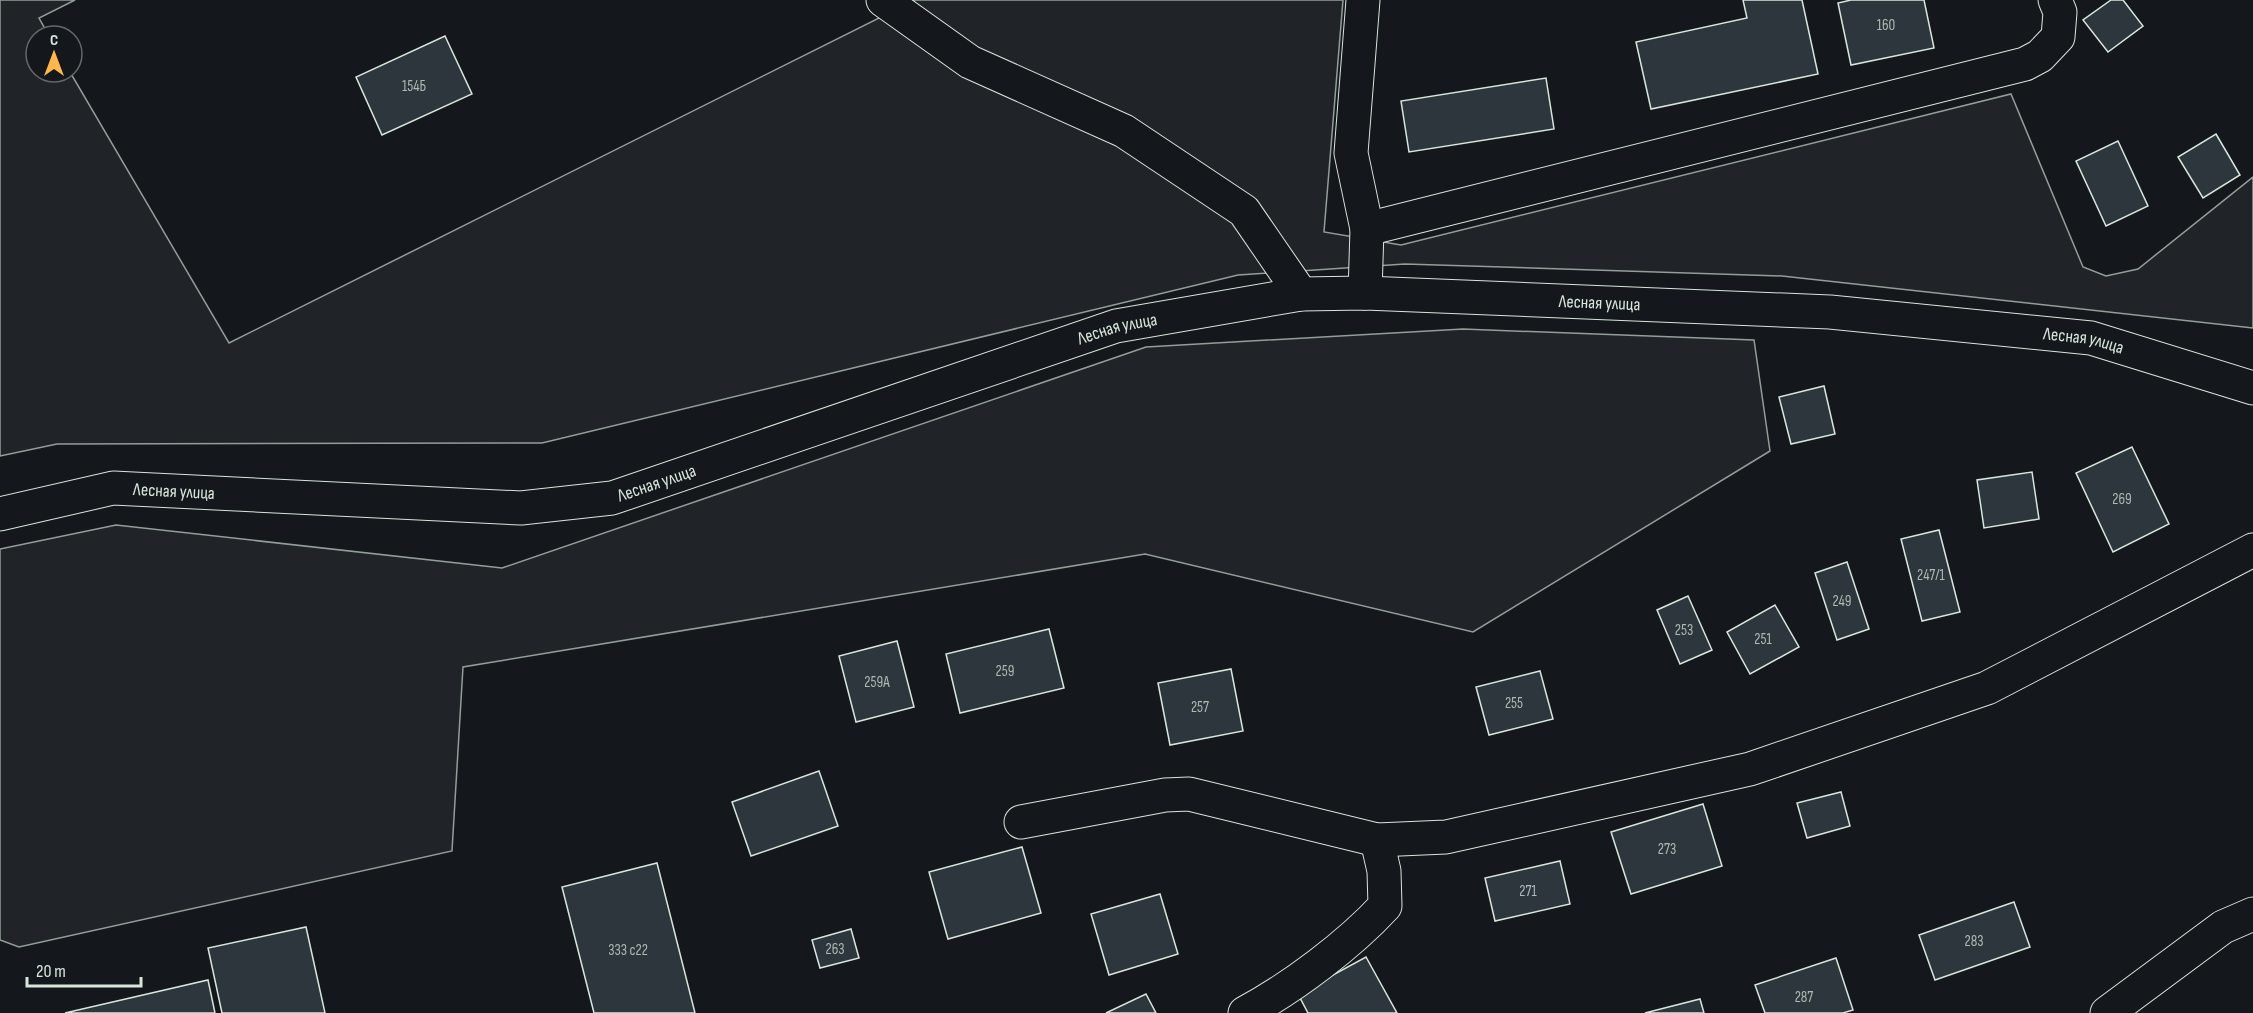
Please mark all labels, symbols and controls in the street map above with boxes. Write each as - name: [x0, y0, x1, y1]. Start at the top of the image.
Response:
- house number: 160: [1877, 16, 1895, 35]
- north arrow: [24, 24, 84, 84]
- text: С: [50, 31, 58, 50]
- house number: 154Б: [402, 77, 426, 96]
- street label: Лесная улица: [1557, 291, 1641, 315]
- street label: Лесная улица: [1074, 309, 1159, 350]
- street label: Лесная улица: [2041, 323, 2126, 359]
- street label: Лесная улица: [614, 460, 699, 507]
- street label: Лесная улица: [132, 479, 215, 504]
- house number: 269: [2112, 490, 2132, 509]
- house number: 247/1: [1917, 566, 1946, 585]
- house number: 249: [1832, 592, 1852, 611]
- house number: 253: [1675, 621, 1693, 640]
- house number: 251: [1754, 630, 1772, 649]
- house number: 259: [996, 662, 1014, 681]
- house number: 259А: [864, 673, 890, 692]
- house number: 255: [1505, 694, 1523, 713]
- house number: 257: [1191, 698, 1209, 717]
- house number: 273: [1658, 840, 1676, 859]
- house number: 271: [1519, 882, 1537, 901]
- house number: 283: [1964, 932, 1984, 951]
- house number: 263: [825, 940, 845, 959]
- house number: 333 с22: [608, 941, 648, 960]
- scale bar: [27, 950, 141, 988]
- text: 20 m: [36, 961, 66, 982]
- house number: 287: [1795, 988, 1813, 1007]

